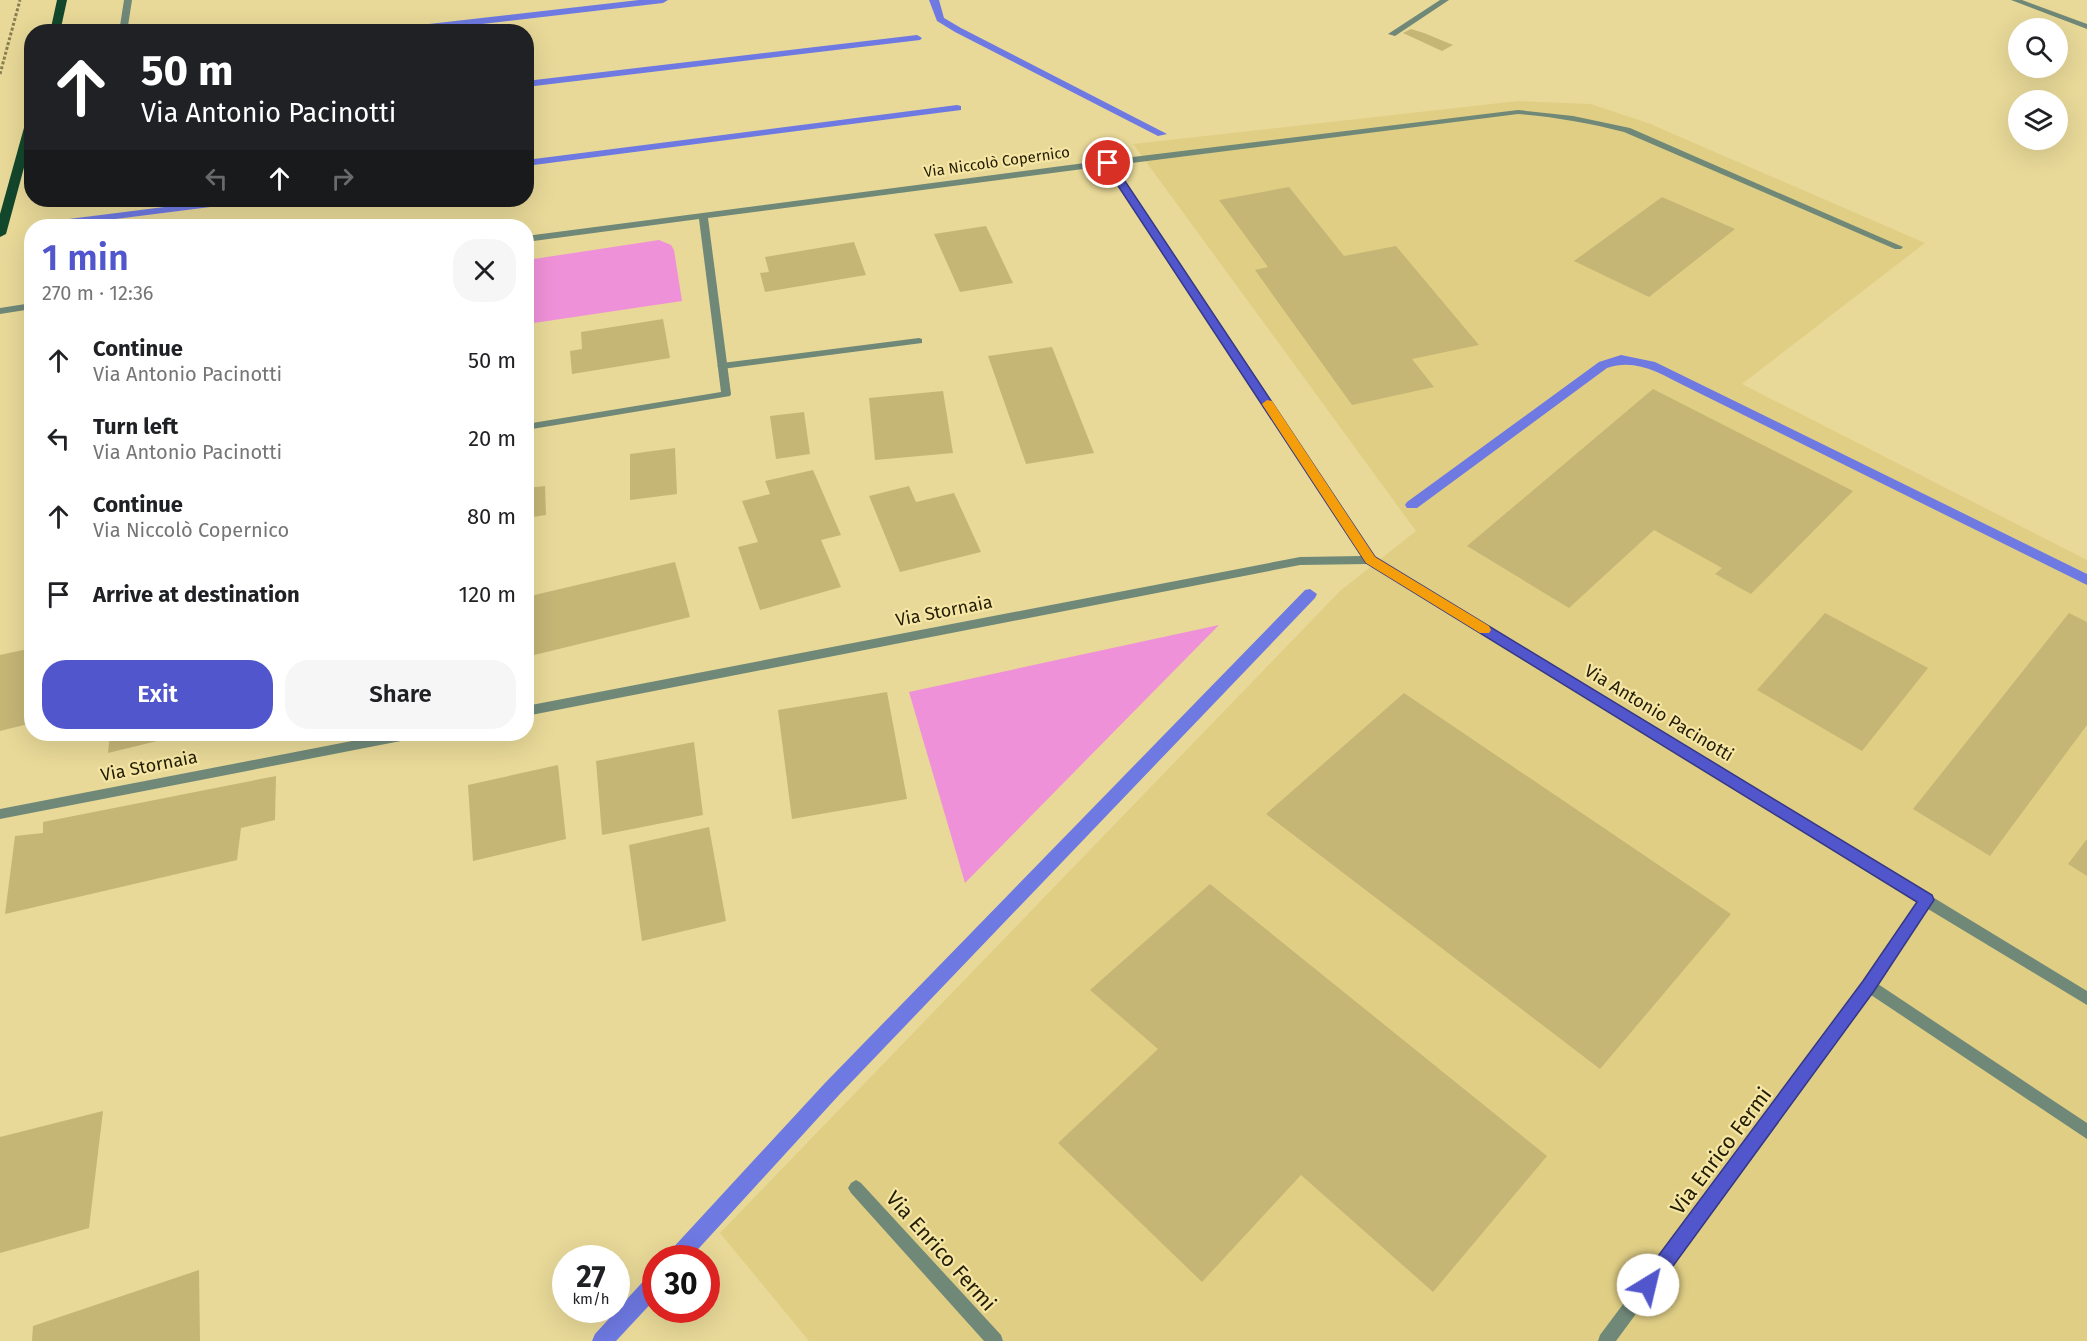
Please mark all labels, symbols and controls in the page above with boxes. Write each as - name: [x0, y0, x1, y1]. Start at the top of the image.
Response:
- map controls: [2008, 18, 2068, 150]
- button: search: [2008, 18, 2068, 78]
- text: 50 m: [141, 46, 234, 96]
- icon: ahead: [42, 48, 120, 126]
- button: layers: [2008, 90, 2068, 150]
- text: Via Antonio Pacinotti: [141, 97, 396, 129]
- pin: [1082, 137, 1133, 188]
- street label: Via Niccolò Copernico: [923, 143, 1071, 181]
- icon: arrive: [1091, 146, 1124, 179]
- icon: left: [200, 162, 233, 195]
- icon: ahead: [263, 162, 296, 195]
- icon: right: [326, 162, 359, 195]
- text: 1 min: [42, 236, 129, 280]
- button: close: [453, 239, 516, 302]
- text: 270 m · 12:36: [42, 281, 154, 305]
- text: Continue: [93, 335, 183, 362]
- icon: ahead: [42, 344, 75, 377]
- text: 50 m: [468, 347, 516, 374]
- text: Via Antonio Pacinotti: [93, 362, 282, 386]
- text: Turn left: [93, 413, 178, 440]
- icon: left: [42, 422, 75, 455]
- text: 20 m: [468, 425, 516, 452]
- text: Via Antonio Pacinotti: [93, 440, 282, 464]
- text: Continue: [93, 491, 183, 518]
- icon: ahead: [42, 500, 75, 533]
- text: 80 m: [467, 503, 516, 530]
- text: Via Niccolò Copernico: [93, 518, 289, 542]
- icon: arrive: [42, 578, 75, 611]
- text: Arrive at destination: [93, 581, 300, 608]
- text: 120 m: [459, 581, 516, 608]
- street label: Via Stornaia: [894, 591, 994, 631]
- button: Exit: [42, 660, 273, 729]
- button: Share: [285, 660, 516, 729]
- street label: Via Antonio Pacinotti: [1580, 660, 1738, 766]
- street label: Via Stornaia: [99, 746, 199, 786]
- street label: Via Enrico Fermi: [1665, 1082, 1777, 1220]
- street label: Via Enrico Fermi: [880, 1186, 1002, 1316]
- speed limit sign: 30: [642, 1245, 720, 1323]
- position arrow: [1616, 1253, 1680, 1317]
- text: 27: [576, 1259, 606, 1295]
- text: km/h: [572, 1290, 610, 1308]

